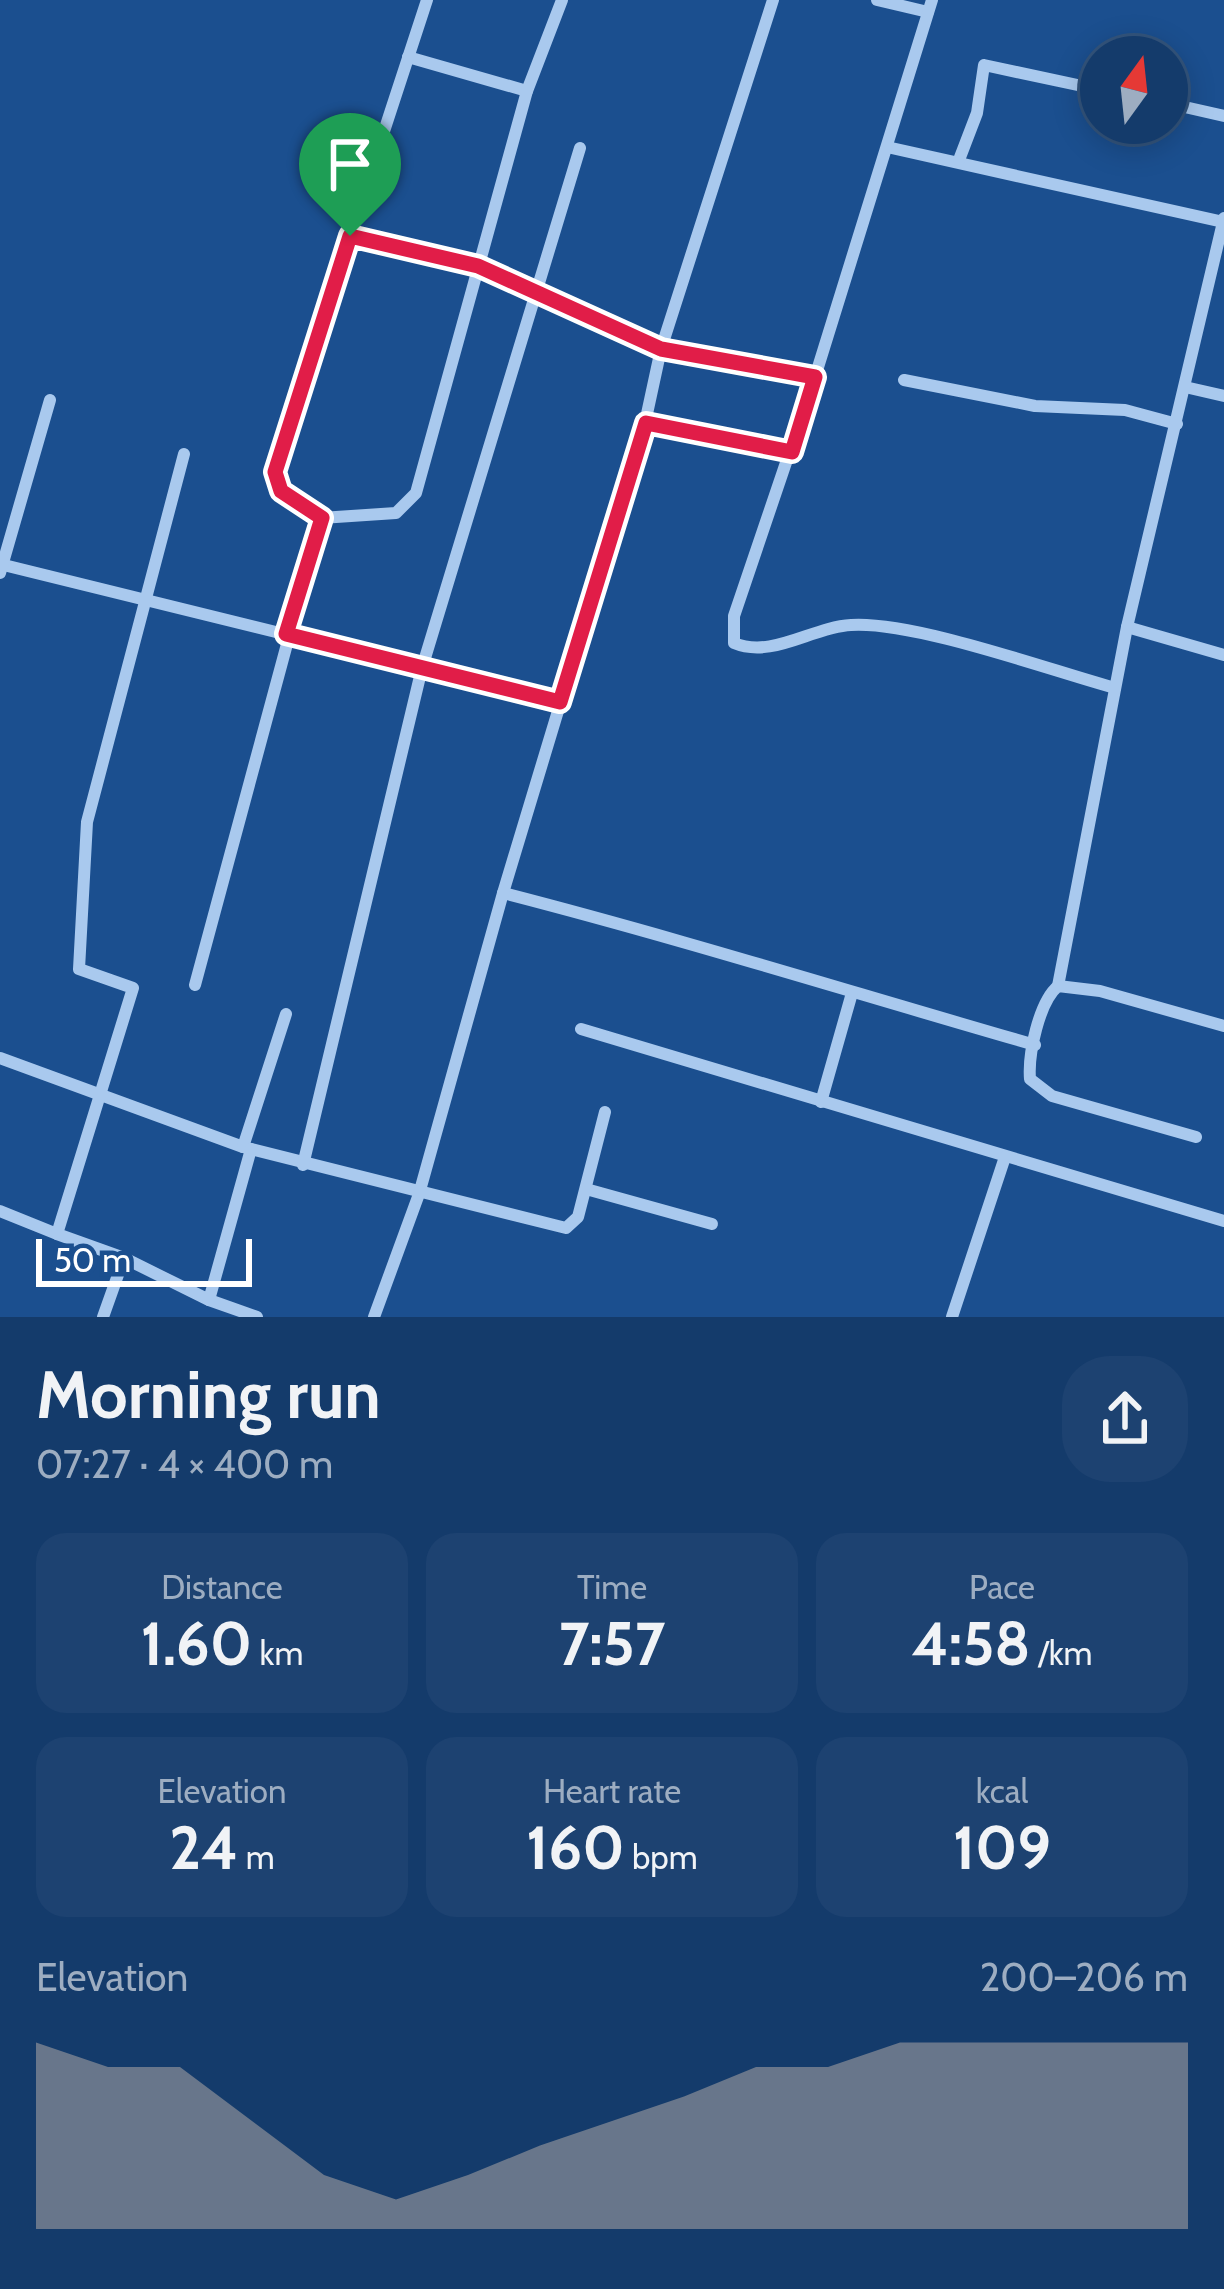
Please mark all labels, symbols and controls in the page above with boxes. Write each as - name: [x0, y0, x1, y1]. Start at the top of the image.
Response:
- north arrow: [1080, 36, 1188, 144]
- map controls: [1080, 36, 1188, 144]
- pin: [299, 113, 401, 236]
- icon: arrive: [317, 131, 383, 197]
- scale bar: [36, 1233, 252, 1286]
- text: 50 m: [54, 1240, 131, 1280]
- text: Morning run: [36, 1354, 381, 1435]
- button: share: [1062, 1356, 1188, 1482]
- text: 07:27 · 4 × 400 m: [36, 1440, 333, 1488]
- text: Distance: [161, 1567, 283, 1607]
- text: Time: [577, 1567, 647, 1607]
- text: Pace: [969, 1567, 1035, 1607]
- text: 1.60: [141, 1607, 252, 1680]
- text: 7:57: [559, 1607, 665, 1680]
- text: 4:58: [912, 1607, 1031, 1680]
- text: km: [252, 1633, 303, 1673]
- text: /km: [1031, 1633, 1092, 1673]
- text: Elevation: [158, 1771, 286, 1811]
- text: Heart rate: [543, 1771, 681, 1811]
- text: kcal: [976, 1771, 1028, 1811]
- text: 24: [169, 1811, 238, 1884]
- text: 160: [526, 1811, 625, 1884]
- text: 109: [953, 1811, 1051, 1884]
- text: m: [238, 1837, 275, 1877]
- text: bpm: [625, 1837, 698, 1877]
- text: Elevation: [36, 1953, 188, 2001]
- text: 200–206 m: [980, 1953, 1188, 2001]

